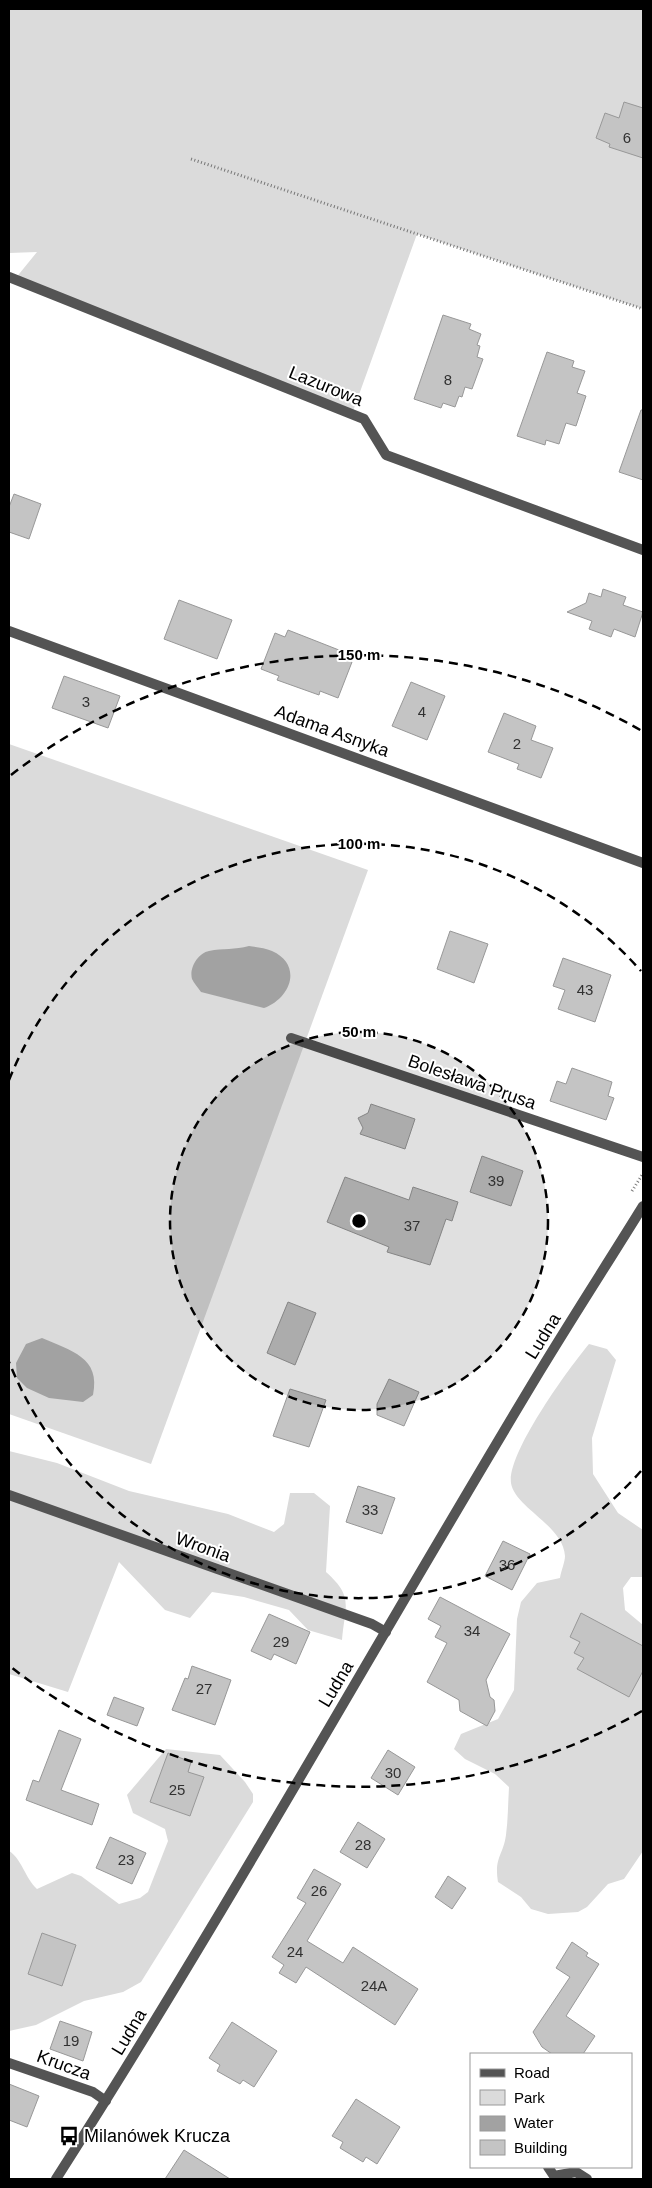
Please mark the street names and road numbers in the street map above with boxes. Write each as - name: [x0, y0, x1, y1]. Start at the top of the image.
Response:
- street label: Lazurowa: [286, 362, 367, 410]
- street label: Adama Asnyka: [272, 701, 393, 761]
- street label: Bolesława Prusa: [405, 1051, 540, 1114]
- street label: Ludna: [521, 1309, 565, 1363]
- street label: Wronia: [173, 1528, 234, 1566]
- street label: Ludna: [315, 1657, 358, 1711]
- street label: Ludna: [108, 2005, 151, 2059]
- street label: Krucza: [34, 2046, 95, 2084]

